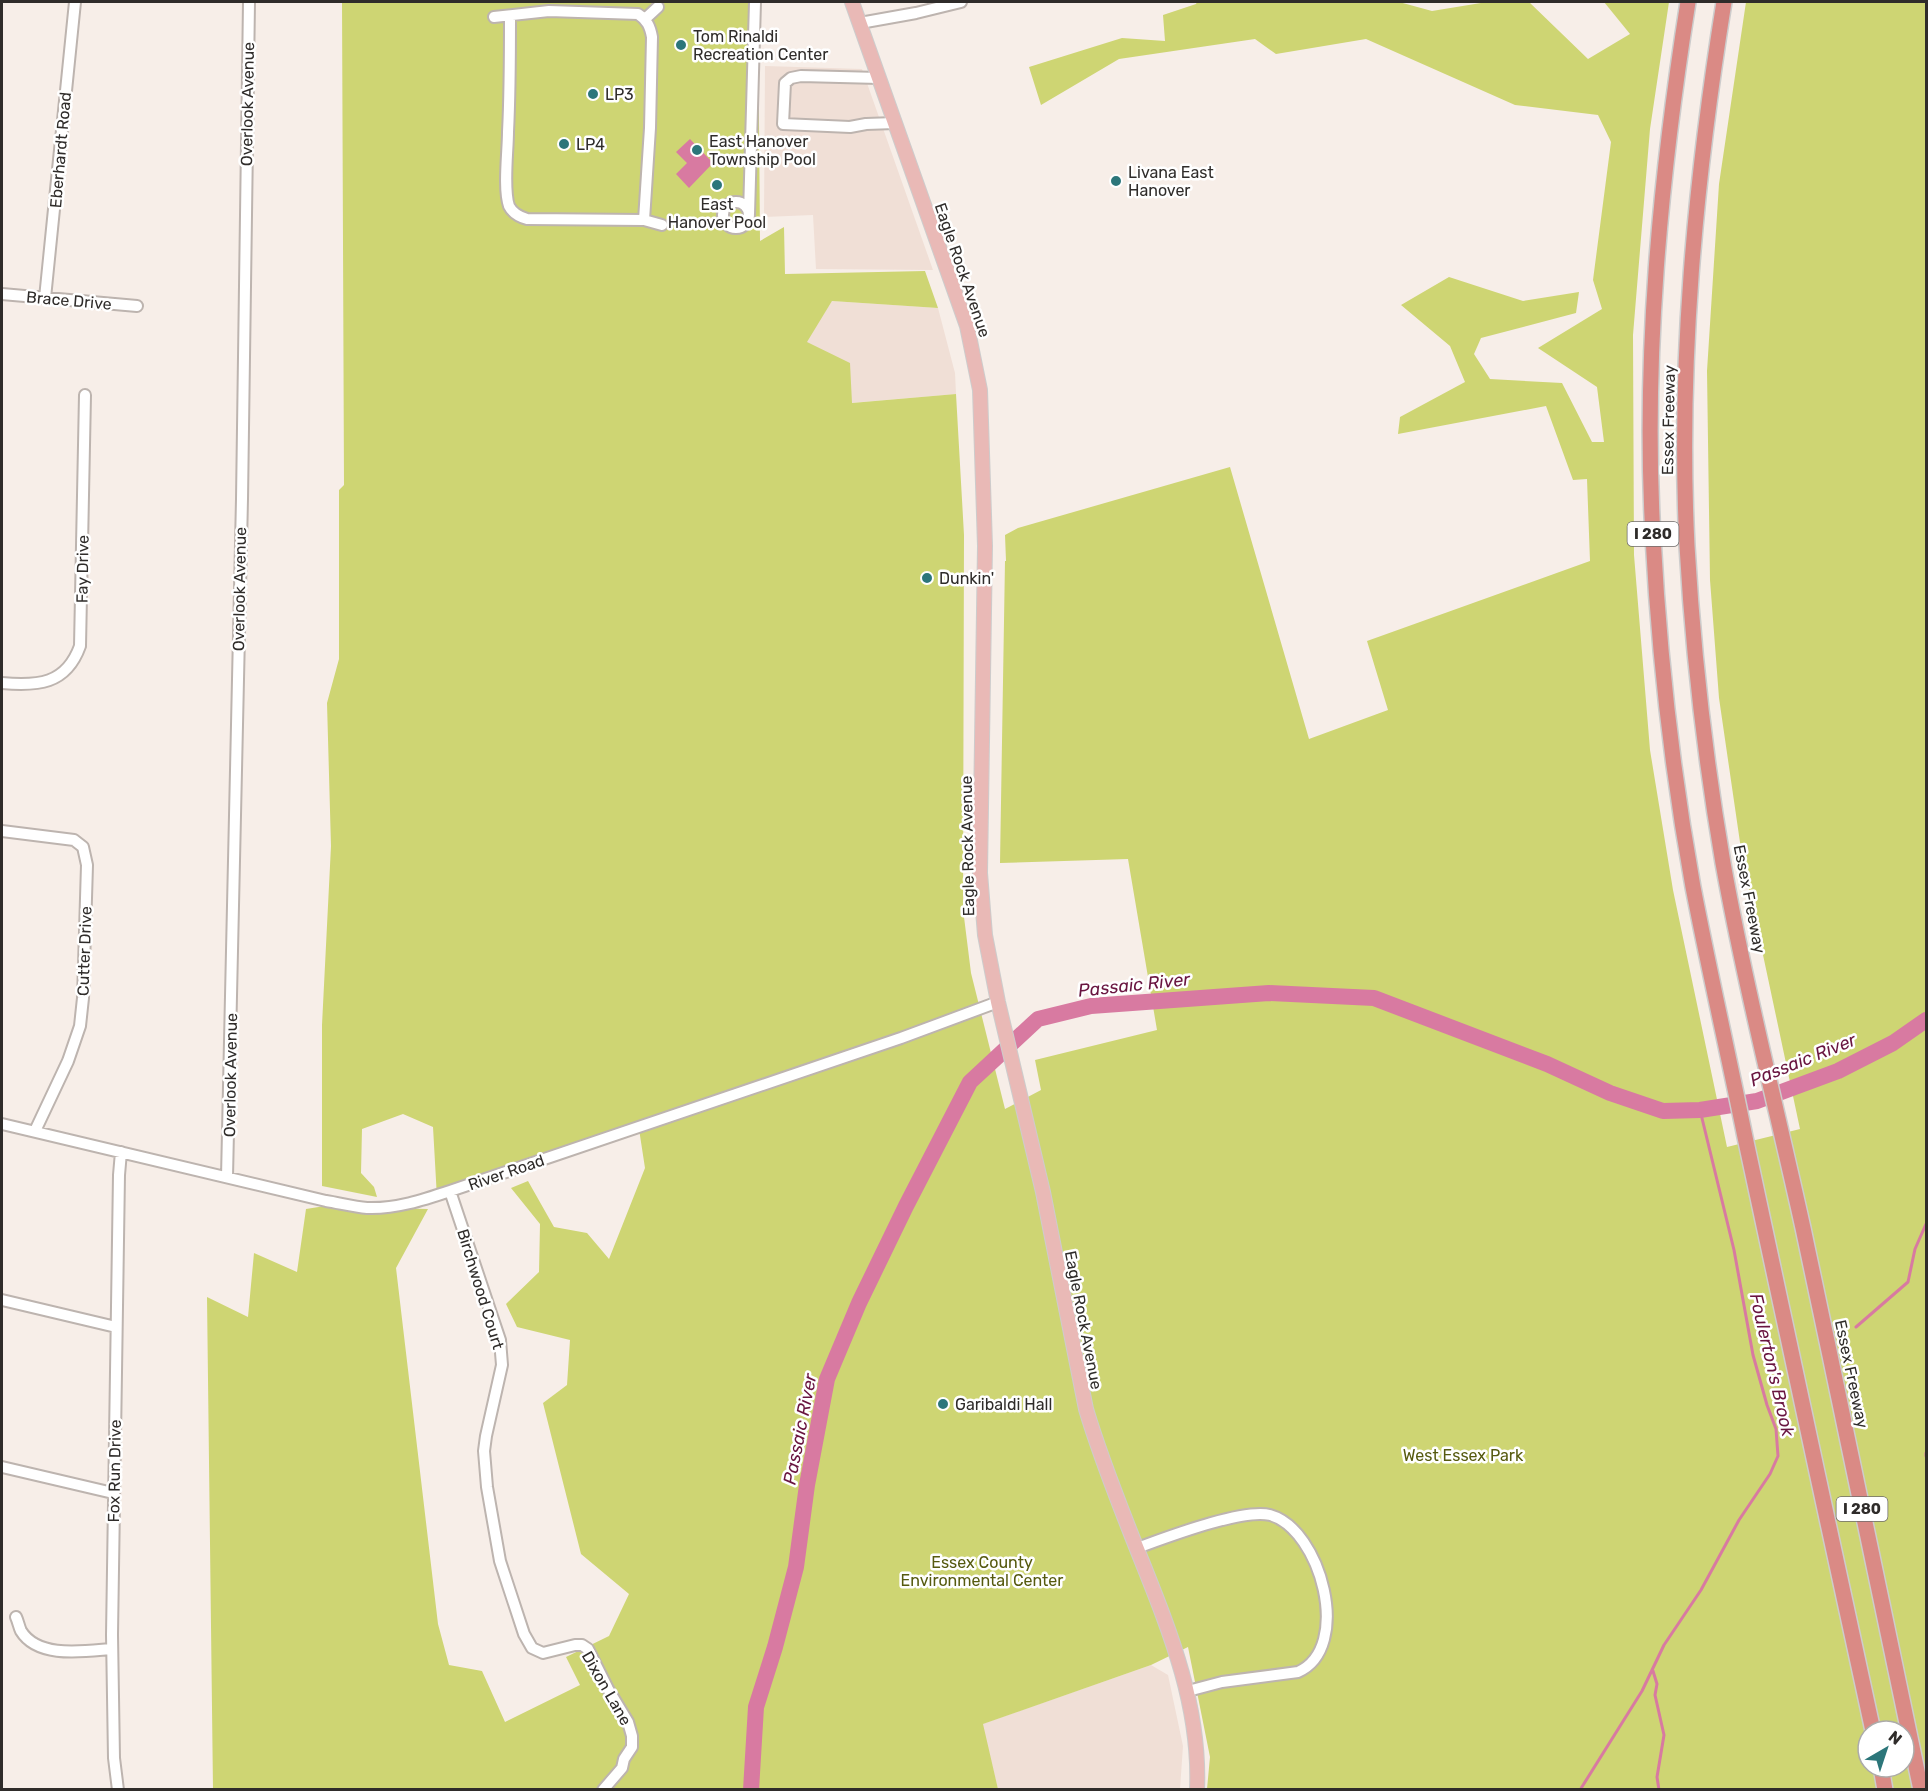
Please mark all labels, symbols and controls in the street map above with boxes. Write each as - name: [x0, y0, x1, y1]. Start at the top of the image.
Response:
- place label: Tom Rinaldi Recreation Center: [693, 27, 828, 64]
- marker: Tom Rinaldi Recreation Center: [674, 38, 688, 52]
- street label: Overlook Avenue: [237, 42, 258, 166]
- place label: LP3: [605, 85, 634, 104]
- marker: LP3: [586, 87, 600, 101]
- street label: Eberhardt Road: [46, 91, 75, 209]
- place label: East Hanover Township Pool: [709, 132, 816, 169]
- place label: LP4: [576, 135, 605, 154]
- marker: LP4: [557, 137, 571, 151]
- marker: East Hanover Township Pool: [690, 143, 704, 157]
- place label: Livana East Hanover: [1128, 163, 1214, 200]
- marker: Livana East Hanover: [1109, 174, 1123, 188]
- marker: East Hanover Pool: [710, 178, 724, 192]
- place label: East Hanover Pool: [668, 195, 766, 232]
- street label: Eagle Rock Avenue: [931, 200, 994, 340]
- street label: Brace Drive: [25, 287, 113, 314]
- street label: Essex Freeway: [1658, 365, 1679, 475]
- road number: I 280: [1628, 522, 1678, 546]
- street label: Overlook Avenue: [229, 527, 250, 651]
- street label: Fay Drive: [72, 535, 93, 603]
- place label: Dunkin': [939, 569, 994, 588]
- marker: Dunkin': [920, 571, 934, 585]
- street label: Eagle Rock Avenue: [957, 775, 978, 917]
- street label: Essex Freeway: [1730, 843, 1769, 955]
- street label: Cutter Drive: [73, 906, 96, 996]
- water label: Passaic River: [1077, 968, 1192, 1002]
- street label: Overlook Avenue: [220, 1013, 241, 1137]
- water label: Passaic River: [1747, 1028, 1860, 1091]
- street label: River Road: [466, 1151, 547, 1194]
- street label: Birchwood Court: [453, 1227, 508, 1352]
- street label: Eagle Rock Avenue: [1061, 1249, 1106, 1391]
- water label: Foulerton's Brook: [1745, 1291, 1799, 1439]
- street label: Essex Freeway: [1831, 1318, 1872, 1430]
- water label: Passaic River: [778, 1371, 822, 1486]
- place label: Garibaldi Hall: [955, 1395, 1052, 1414]
- marker: Garibaldi Hall: [936, 1397, 950, 1411]
- street label: Fox Run Drive: [104, 1419, 125, 1523]
- park label: West Essex Park: [1403, 1446, 1524, 1465]
- road number: I 280: [1836, 1497, 1888, 1521]
- park label: Essex County Environmental Center: [901, 1553, 1063, 1590]
- street label: Dixon Lane: [578, 1648, 635, 1729]
- north arrow: [1856, 1719, 1916, 1779]
- text: N: [1885, 1727, 1906, 1749]

